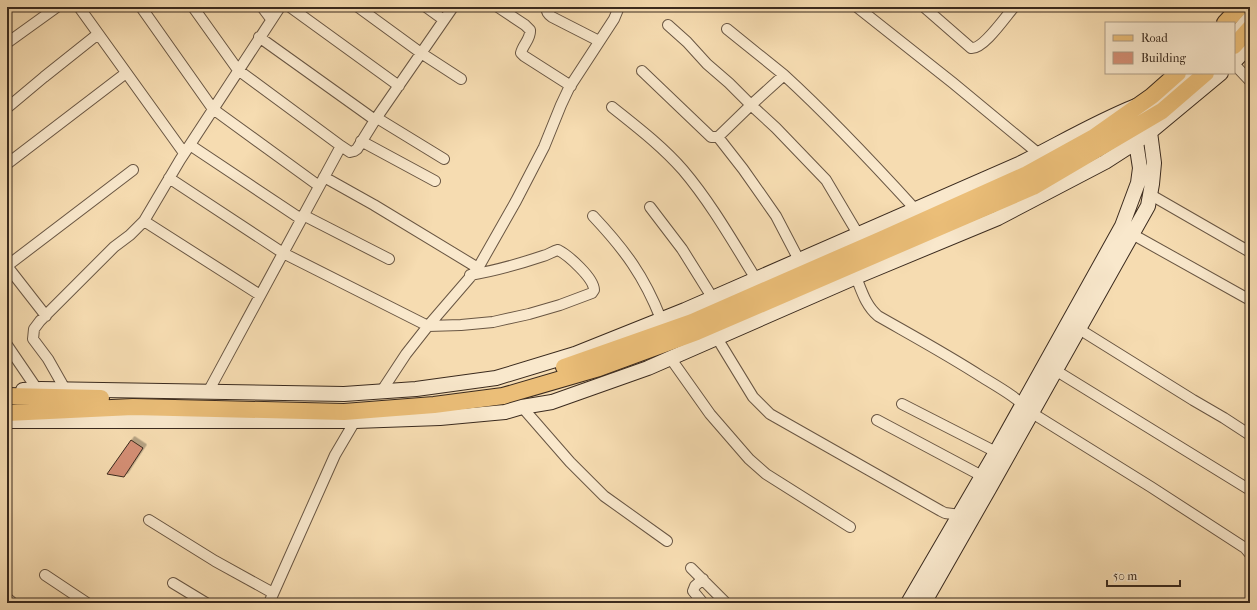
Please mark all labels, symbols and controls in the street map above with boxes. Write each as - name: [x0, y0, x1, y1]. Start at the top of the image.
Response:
- legend: [1105, 22, 1235, 74]
- text: Road: [1141, 31, 1168, 45]
- text: Building: [1141, 51, 1186, 65]
- scale bar: [1107, 562, 1180, 588]
- text: 50 m: [1113, 569, 1137, 583]

